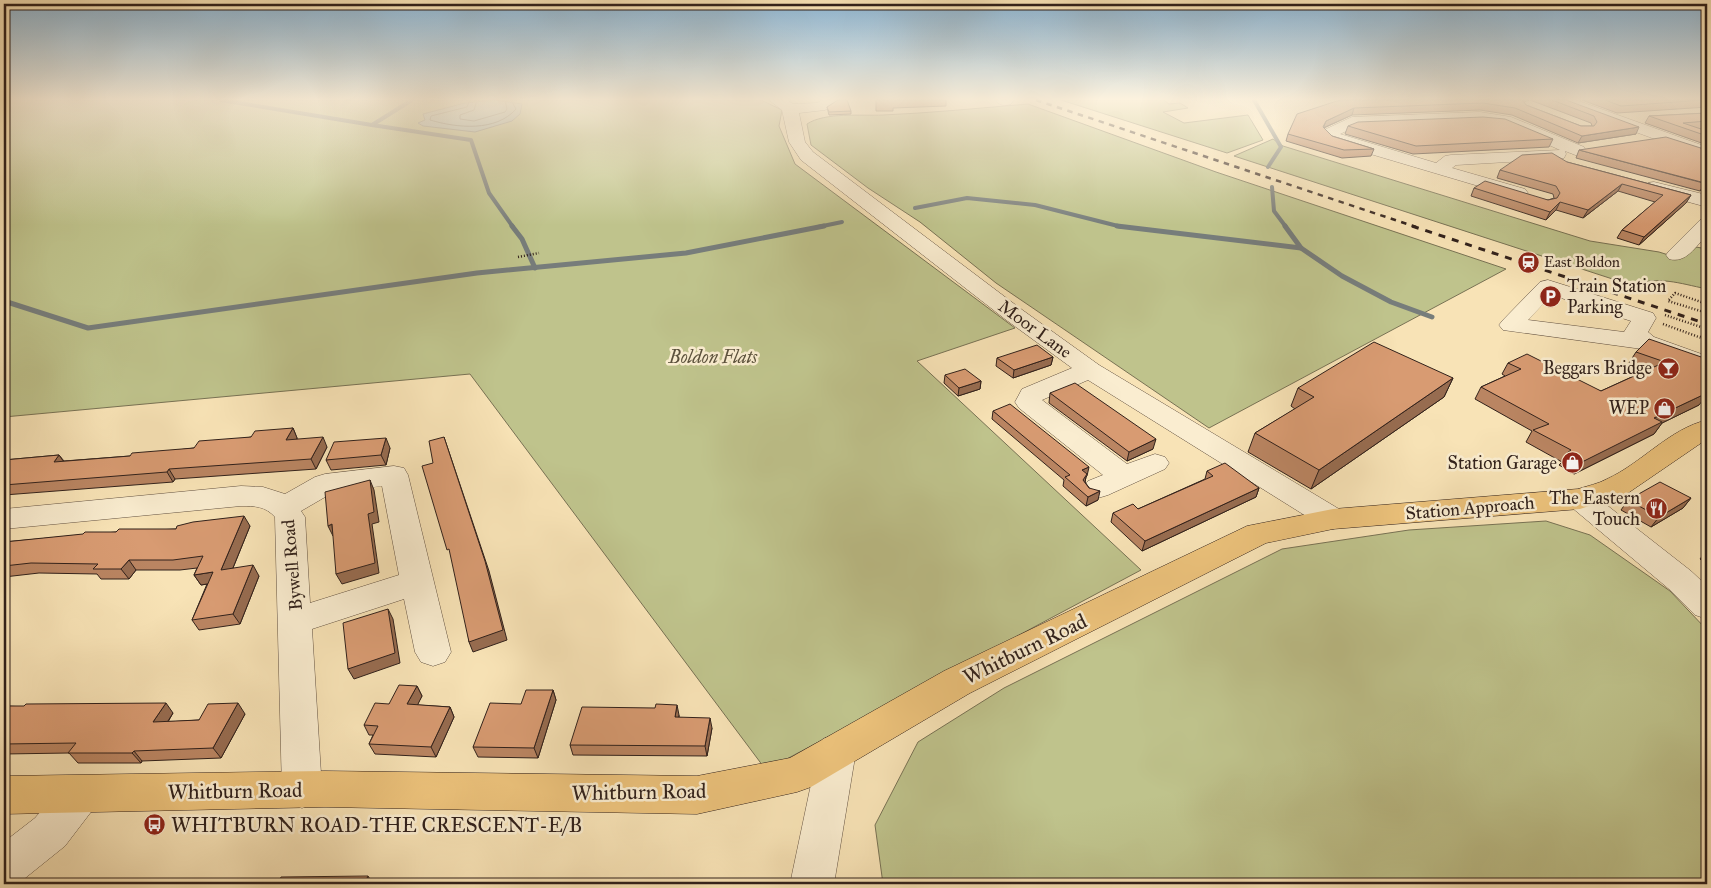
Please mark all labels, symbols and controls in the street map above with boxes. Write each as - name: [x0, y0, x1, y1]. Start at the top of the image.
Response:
- station icon: East Boldon: [1516, 250, 1540, 274]
- place label: East Boldon: [1544, 253, 1620, 271]
- place label: Train Station Parking: [1567, 275, 1667, 319]
- parking icon: Train Station Parking: [1539, 284, 1563, 308]
- street label: Moor Lane: [994, 295, 1076, 363]
- park label: Boldon Flats: [668, 346, 758, 368]
- bar icon: Beggars Bridge: [1656, 356, 1680, 380]
- place label: Beggars Bridge: [1543, 357, 1652, 380]
- shop icon: WEP: [1653, 396, 1677, 420]
- place label: WEP: [1609, 397, 1649, 419]
- shop icon: Station Garage: [1561, 451, 1585, 475]
- place label: Station Garage: [1448, 452, 1557, 475]
- place label: The Eastern Touch: [1549, 487, 1640, 530]
- street label: Station Approach: [1405, 491, 1535, 525]
- restaurant icon: The Eastern Touch: [1644, 496, 1668, 520]
- street label: Bywell Road: [277, 519, 307, 611]
- street label: Whitburn Road: [959, 608, 1092, 690]
- street label: Whitburn Road: [167, 777, 303, 805]
- street label: Whitburn Road: [571, 778, 707, 806]
- place label: WHITBURN ROAD-THE CRESCENT-E/B: [171, 812, 582, 838]
- bus stop icon: WHITBURN ROAD-THE CRESCENT-E/B: [143, 813, 167, 837]

